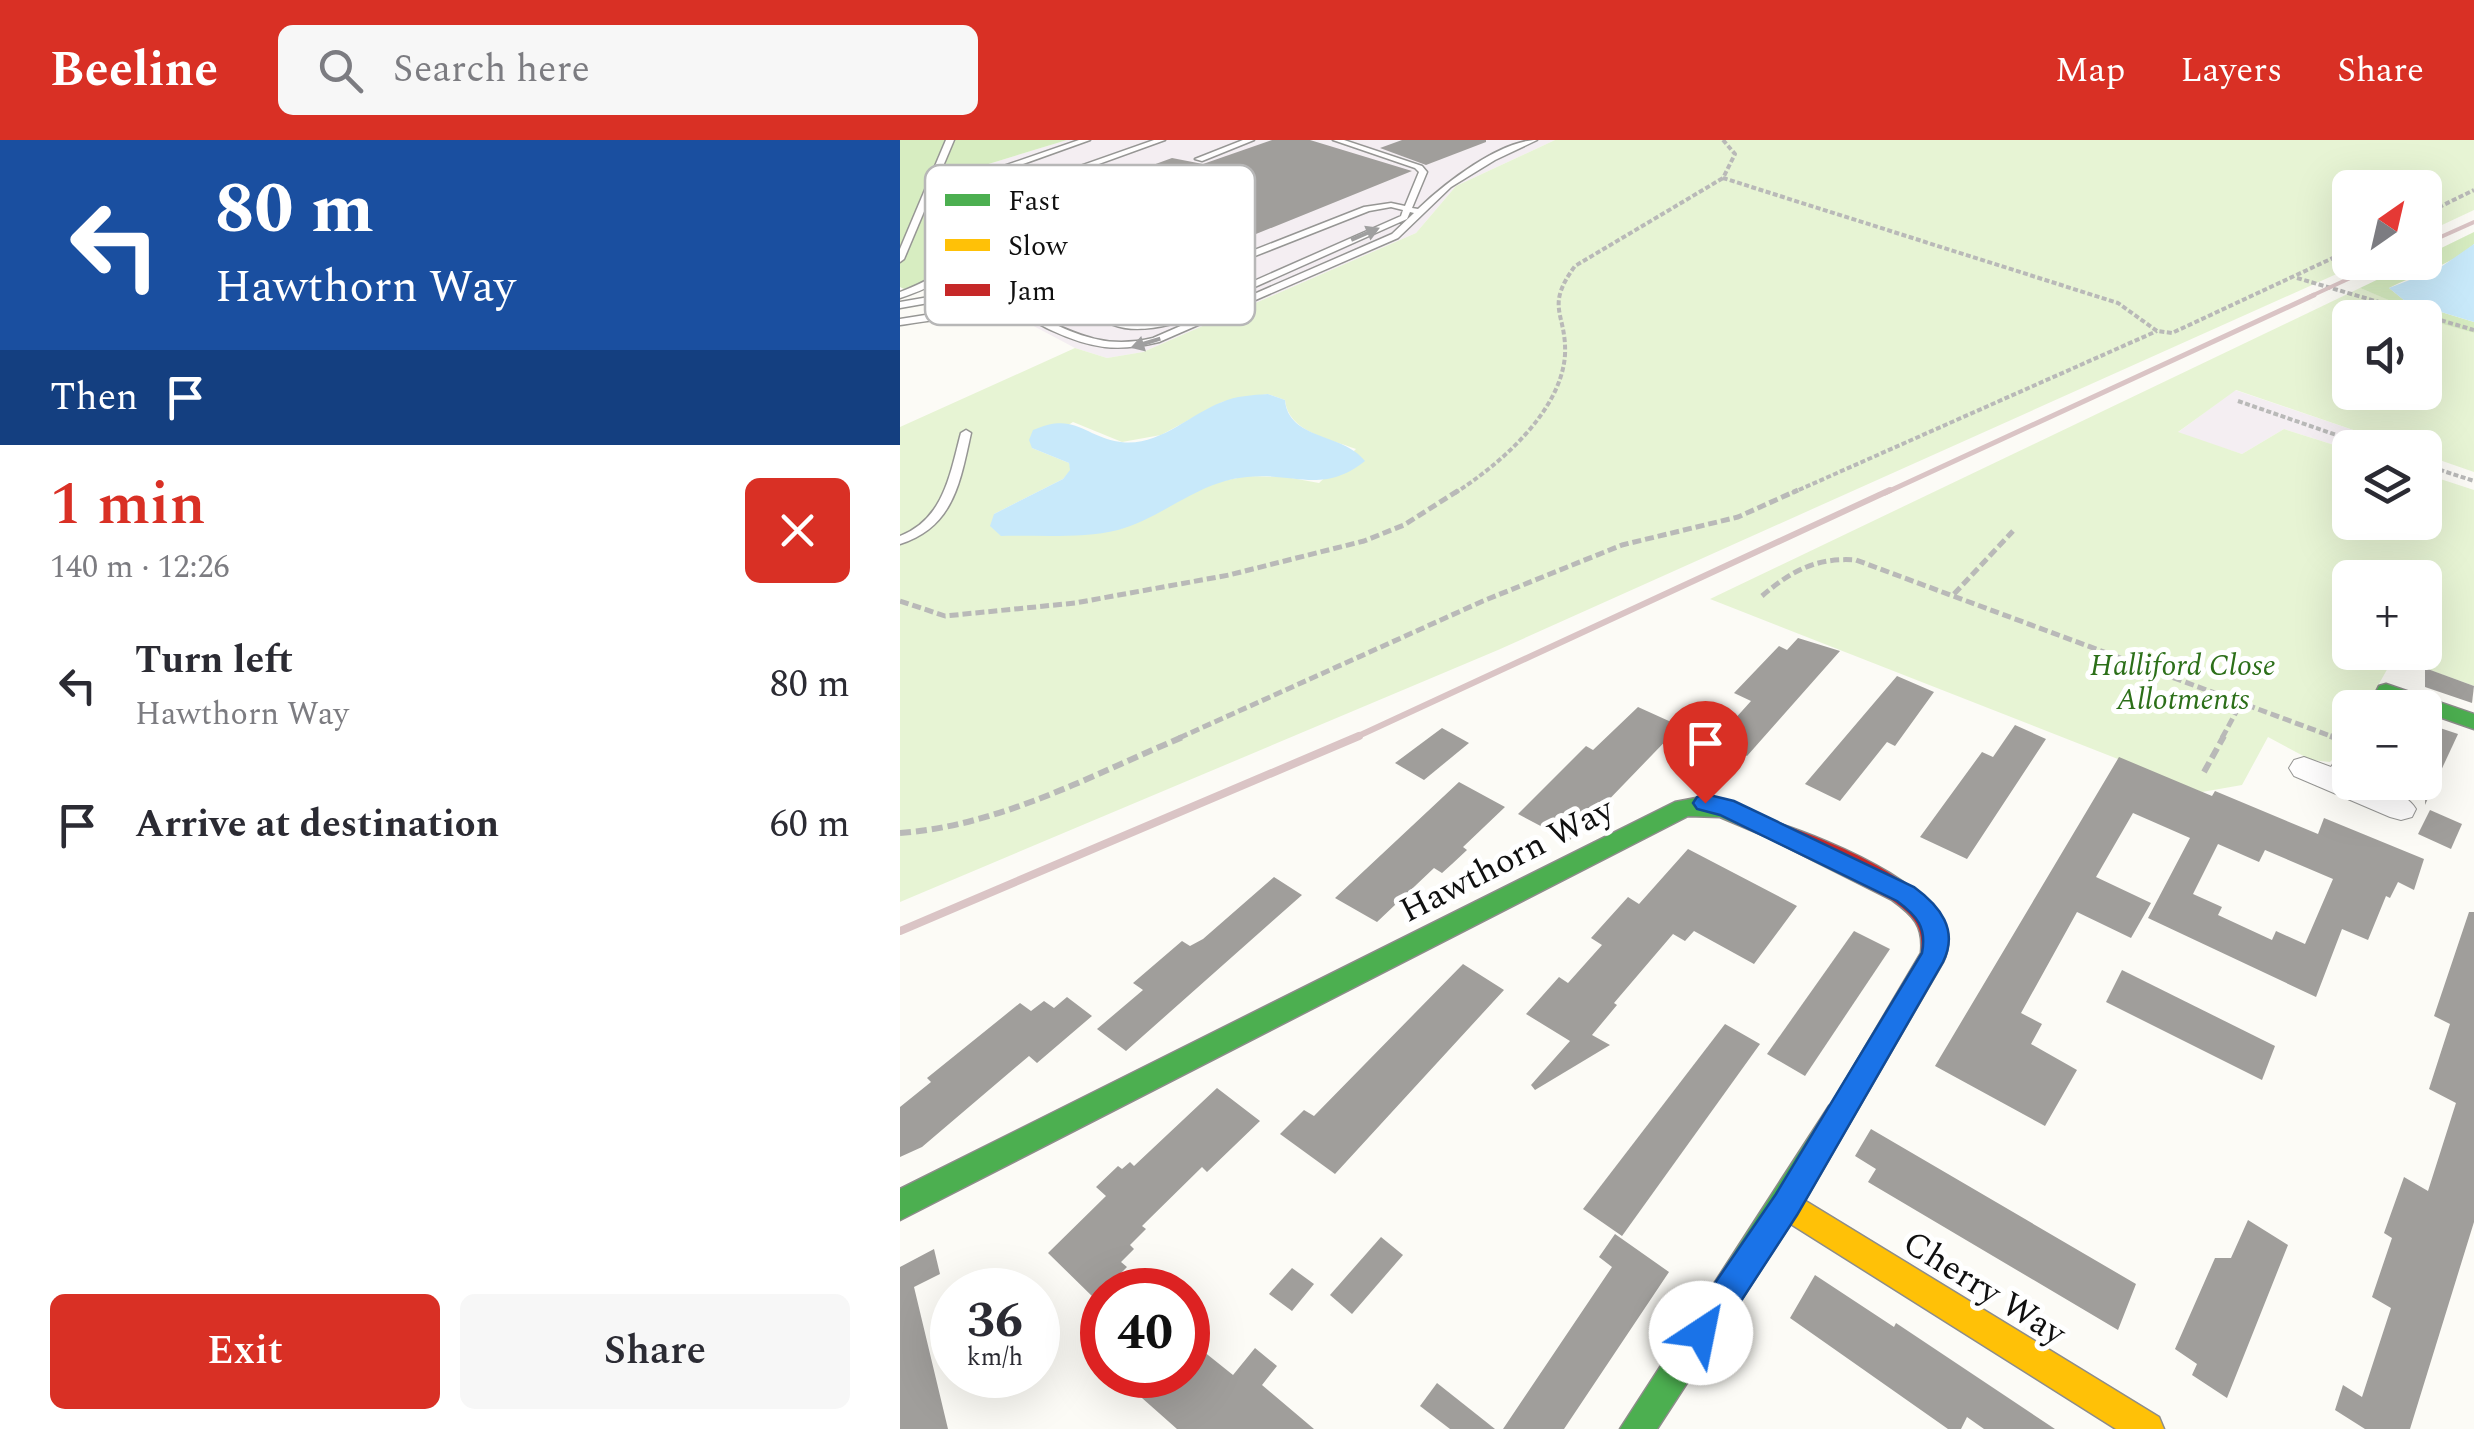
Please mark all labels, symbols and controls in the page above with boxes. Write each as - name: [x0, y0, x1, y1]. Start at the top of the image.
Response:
- search box: [278, 25, 978, 115]
- text: Beeline: [50, 34, 218, 107]
- text: Search here: [393, 41, 590, 99]
- icon: search: [313, 43, 368, 98]
- text: Map: [2055, 44, 2125, 97]
- text: Layers: [2180, 44, 2282, 97]
- text: Share: [2337, 44, 2424, 97]
- text: 80 m: [215, 157, 374, 263]
- legend: [925, 165, 1255, 325]
- north arrow: [2332, 170, 2442, 280]
- map controls: [2332, 170, 2442, 800]
- icon: left: [50, 180, 180, 310]
- text: Fast: [1008, 180, 1060, 223]
- text: Slow: [1008, 225, 1068, 268]
- one-way arrow: [1350, 226, 1380, 242]
- text: Hawthorn Way: [215, 253, 516, 322]
- text: Jam: [1008, 270, 1056, 313]
- button: sound: [2332, 300, 2442, 410]
- one-way arrow: [1131, 336, 1161, 351]
- text: Then: [50, 369, 138, 427]
- icon: arrive: [158, 370, 213, 425]
- button: layers: [2332, 430, 2442, 540]
- text: 1 min: [50, 459, 206, 551]
- button: close: [745, 478, 850, 583]
- text: 140 m · 12:26: [50, 543, 230, 592]
- button: +: [2332, 560, 2442, 670]
- text: Turn left: [135, 632, 293, 690]
- park label: Halliford Close Allotments: [2090, 643, 2276, 723]
- text: 80 m: [770, 656, 850, 714]
- icon: left: [50, 658, 105, 713]
- text: Hawthorn Way: [135, 690, 349, 739]
- button: −: [2332, 690, 2442, 800]
- pin: [1663, 701, 1748, 804]
- icon: arrive: [1678, 716, 1733, 771]
- street label: Hawthorn Way: [1390, 783, 1624, 937]
- text: Arrive at destination: [135, 796, 499, 854]
- text: 60 m: [770, 796, 850, 854]
- icon: arrive: [50, 798, 105, 853]
- street label: Cherry Way: [1892, 1217, 2077, 1360]
- speed limit sign: 40: [1080, 1268, 1210, 1398]
- position arrow: [1649, 1281, 1753, 1385]
- text: 36: [967, 1283, 1023, 1359]
- button: Exit: [50, 1294, 440, 1409]
- button: Share: [460, 1294, 850, 1409]
- text: km/h: [967, 1339, 1023, 1377]

